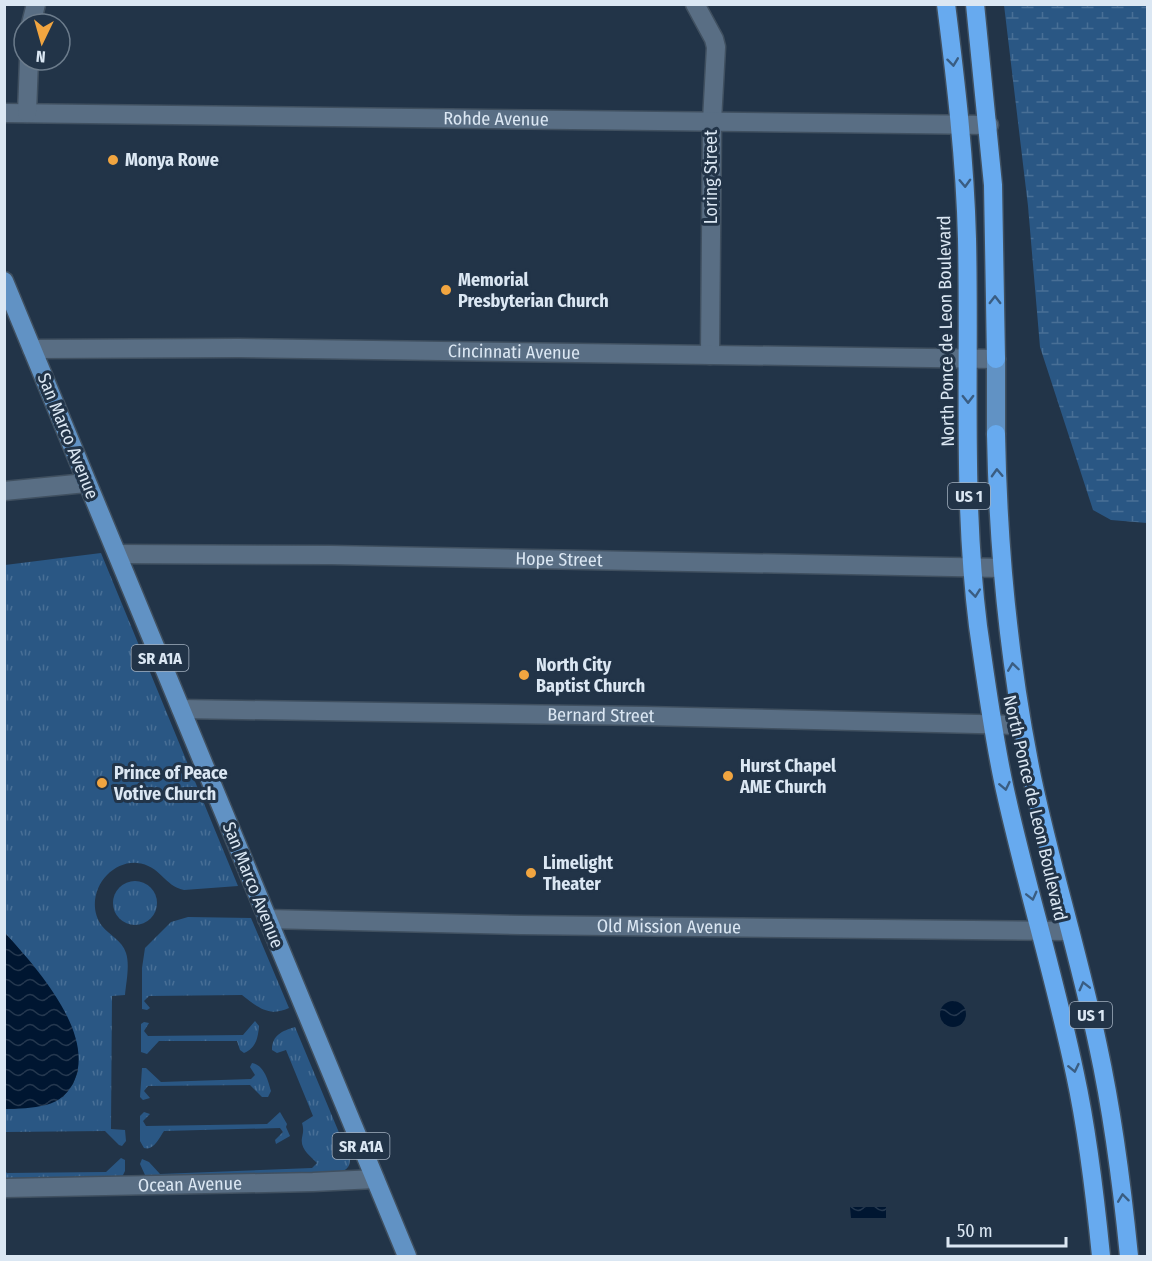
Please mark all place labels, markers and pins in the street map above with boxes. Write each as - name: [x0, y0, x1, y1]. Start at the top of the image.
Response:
- place label: Monya Rowe: [125, 149, 219, 171]
- marker: Monya Rowe: [106, 153, 120, 167]
- place label: Memorial Presbyterian Church: [458, 269, 609, 312]
- marker: Memorial Presbyterian Church: [439, 283, 453, 297]
- place label: North City Baptist Church: [536, 654, 645, 697]
- marker: North City Baptist Church: [517, 668, 531, 682]
- place label: Hurst Chapel AME Church: [739, 755, 836, 798]
- place label: Prince of Peace Votive Church: [113, 762, 228, 805]
- marker: Hurst Chapel AME Church: [721, 769, 735, 783]
- marker: Prince of Peace Votive Church: [95, 776, 109, 790]
- place label: Limelight Theater: [543, 852, 614, 895]
- marker: Limelight Theater: [524, 866, 538, 880]

